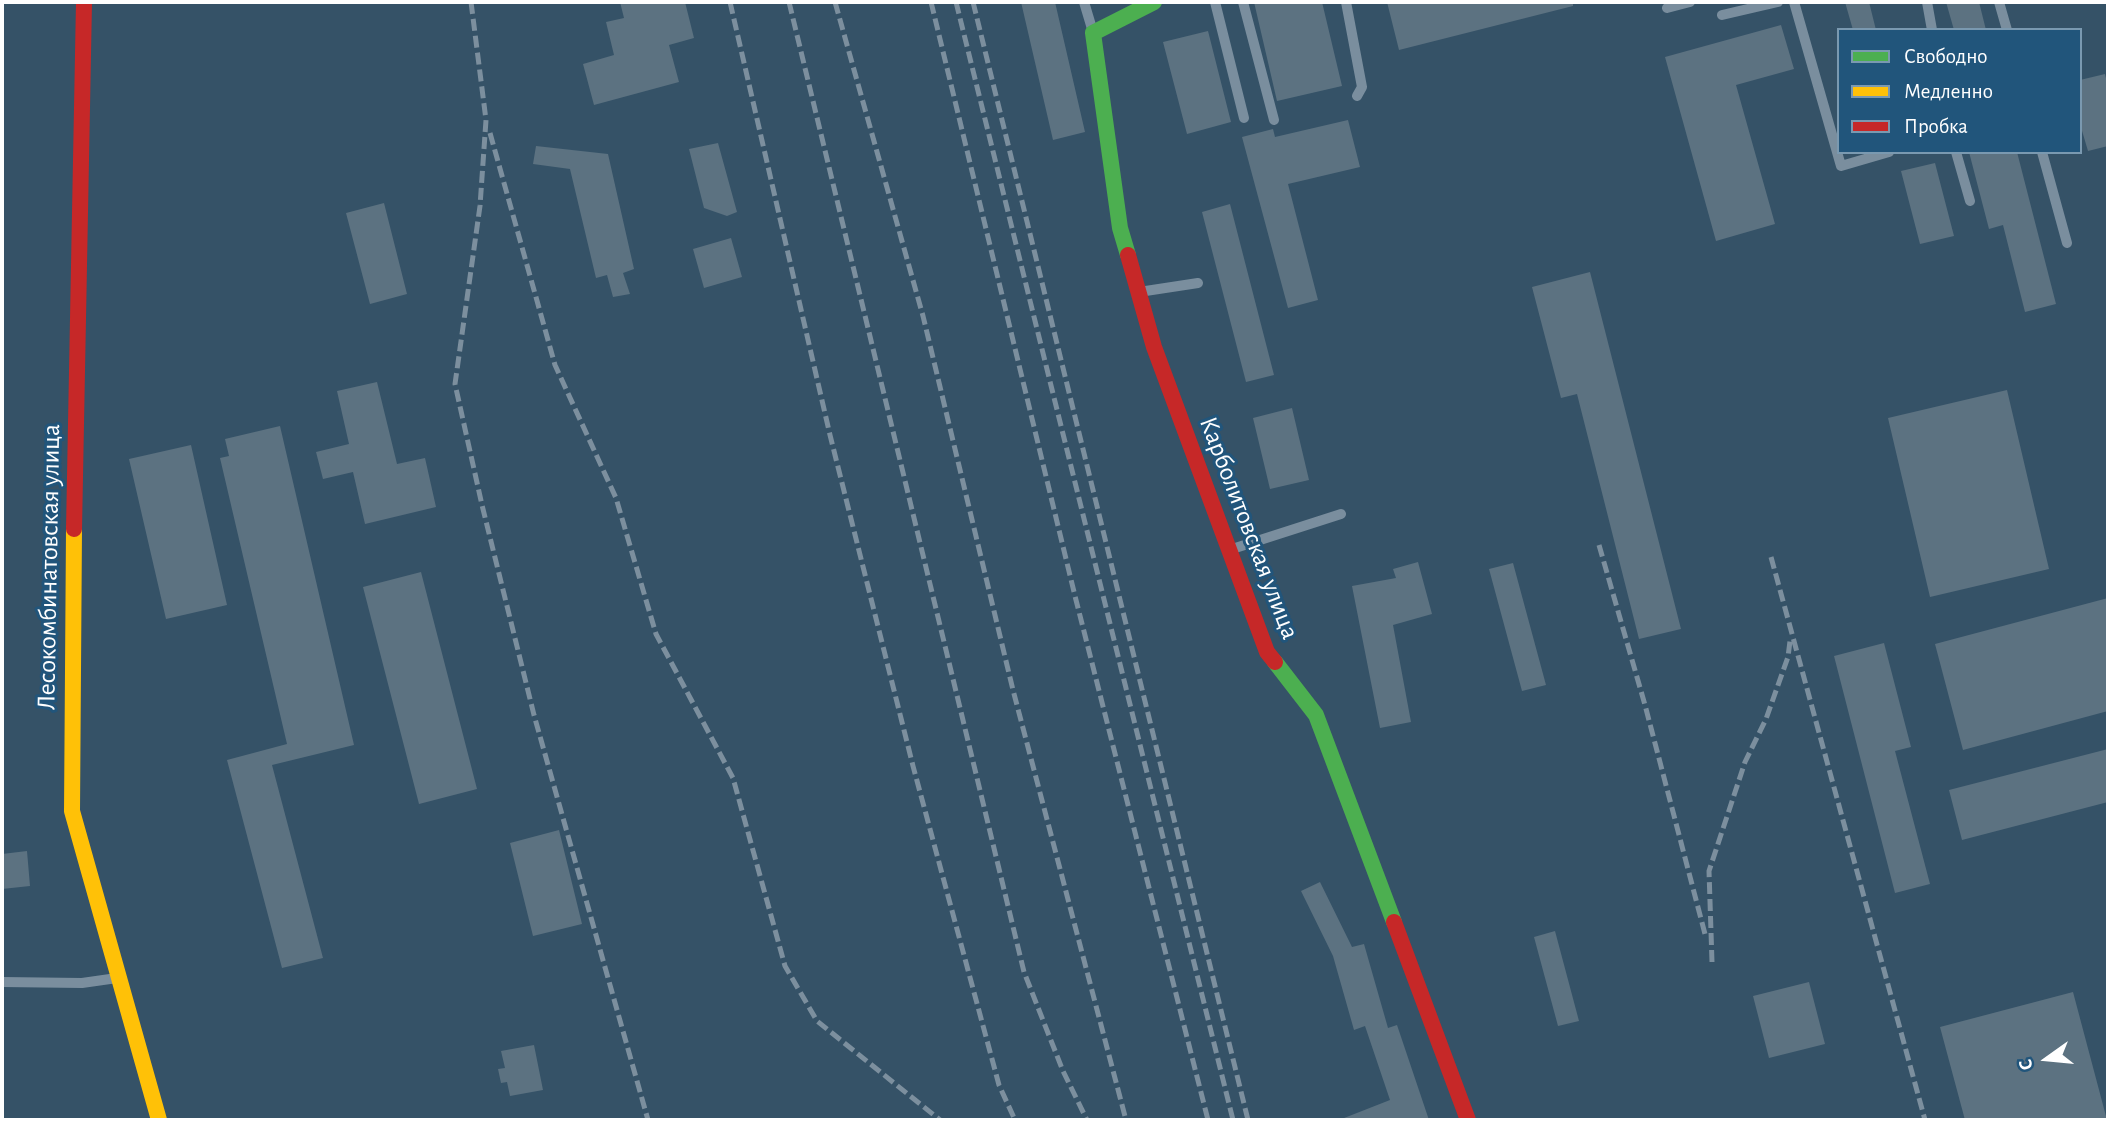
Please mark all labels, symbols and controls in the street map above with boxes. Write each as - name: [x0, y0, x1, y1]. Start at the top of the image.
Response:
- legend: [1837, 28, 2082, 154]
- text: Свободно: [1904, 46, 1988, 67]
- text: Медленно: [1904, 81, 1993, 102]
- text: Пробка: [1904, 116, 1968, 137]
- street label: Карболитовская улица: [1192, 412, 1306, 644]
- street label: Лесокомбинатовская улица: [31, 424, 67, 710]
- north arrow: [2012, 1024, 2082, 1094]
- text: С: [2016, 1057, 2037, 1072]

